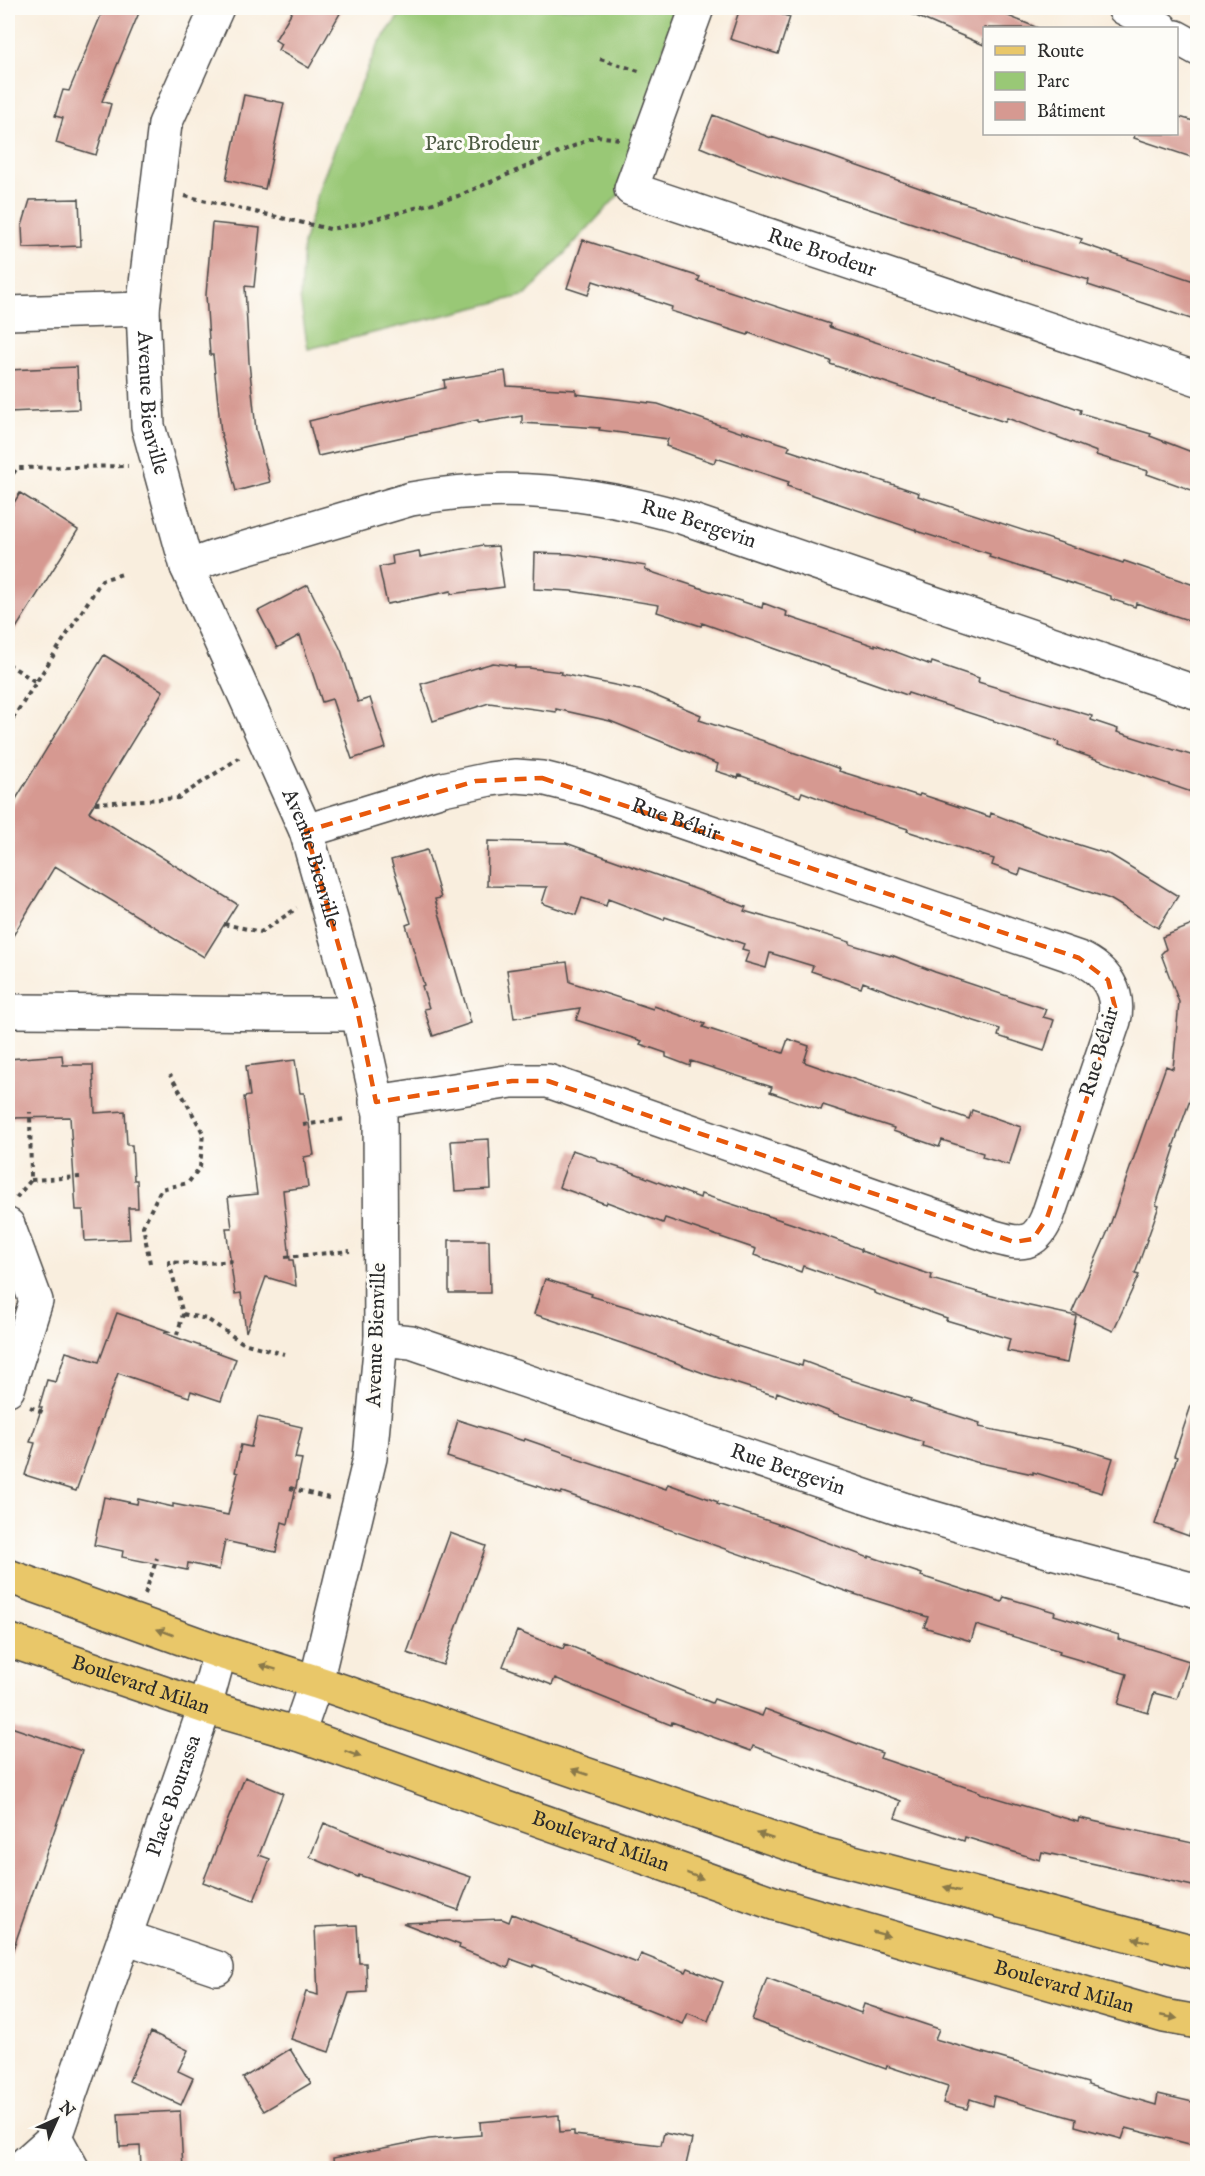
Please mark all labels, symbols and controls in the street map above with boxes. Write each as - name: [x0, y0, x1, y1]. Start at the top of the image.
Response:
- legend: [983, 27, 1178, 135]
- text: Route: [1037, 41, 1084, 64]
- text: Parc: [1037, 71, 1070, 94]
- text: Bâtiment: [1037, 101, 1106, 124]
- park label: Parc Brodeur: [425, 131, 540, 158]
- street label: Rue Brodeur: [764, 222, 880, 284]
- street label: Avenue Bienville: [130, 330, 174, 478]
- street label: Rue Bergevin: [638, 494, 760, 555]
- street label: Avenue Bienville: [275, 784, 346, 931]
- street label: Rue Bélair: [628, 792, 724, 848]
- street label: Rue Bélair: [1074, 1003, 1126, 1100]
- street label: Avenue Bienville: [361, 1262, 393, 1409]
- street label: Rue Bergevin: [727, 1438, 849, 1502]
- one-way arrow: [156, 1627, 174, 1637]
- street label: Boulevard Milan: [68, 1649, 213, 1721]
- one-way arrow: [259, 1662, 277, 1671]
- street label: Place Bourassa: [140, 1731, 208, 1860]
- one-way arrow: [344, 1749, 362, 1759]
- one-way arrow: [571, 1767, 589, 1777]
- street label: Boulevard Milan: [528, 1805, 673, 1879]
- one-way arrow: [756, 1830, 774, 1840]
- one-way arrow: [686, 1871, 704, 1881]
- one-way arrow: [943, 1884, 961, 1893]
- one-way arrow: [872, 1930, 890, 1940]
- one-way arrow: [1132, 1934, 1150, 1944]
- street label: Boulevard Milan: [991, 1954, 1137, 2020]
- one-way arrow: [1160, 2013, 1179, 2022]
- north arrow: [27, 2089, 87, 2149]
- text: N: [54, 2097, 78, 2122]

